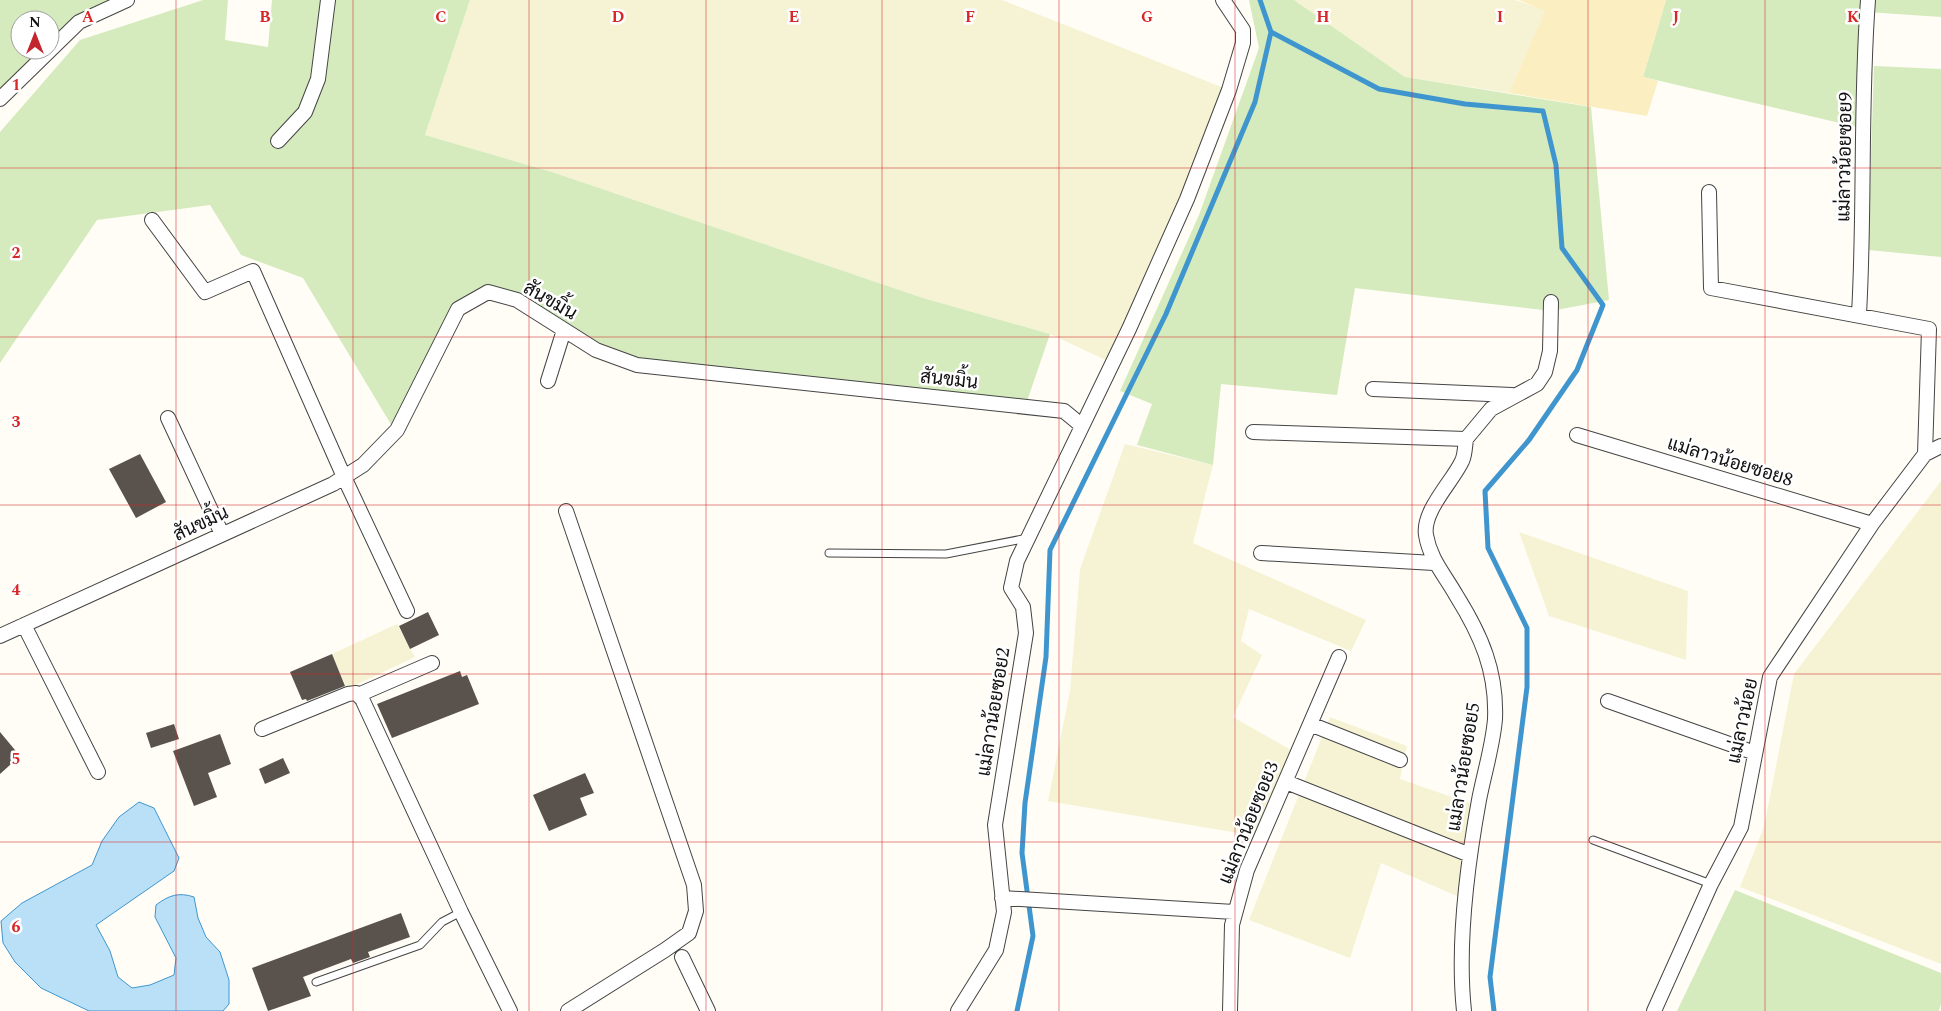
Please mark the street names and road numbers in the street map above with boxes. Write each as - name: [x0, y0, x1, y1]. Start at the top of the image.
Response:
- street label: แม่ลาวน้อยซอย9: [1829, 92, 1861, 222]
- street label: สันขมิ้น: [518, 270, 585, 328]
- street label: สันขมิ้น: [919, 358, 980, 397]
- street label: แม่ลาวน้อยซอย8: [1664, 429, 1796, 495]
- street label: สันขมิ้น: [167, 495, 233, 549]
- street label: แม่ลาวน้อยซอย2: [970, 646, 1018, 778]
- street label: แม่ลาวน้อย: [1720, 676, 1766, 766]
- street label: แม่ลาวน้อยซอย5: [1440, 701, 1488, 833]
- street label: แม่ลาวน้อยซอย3: [1211, 757, 1287, 889]

